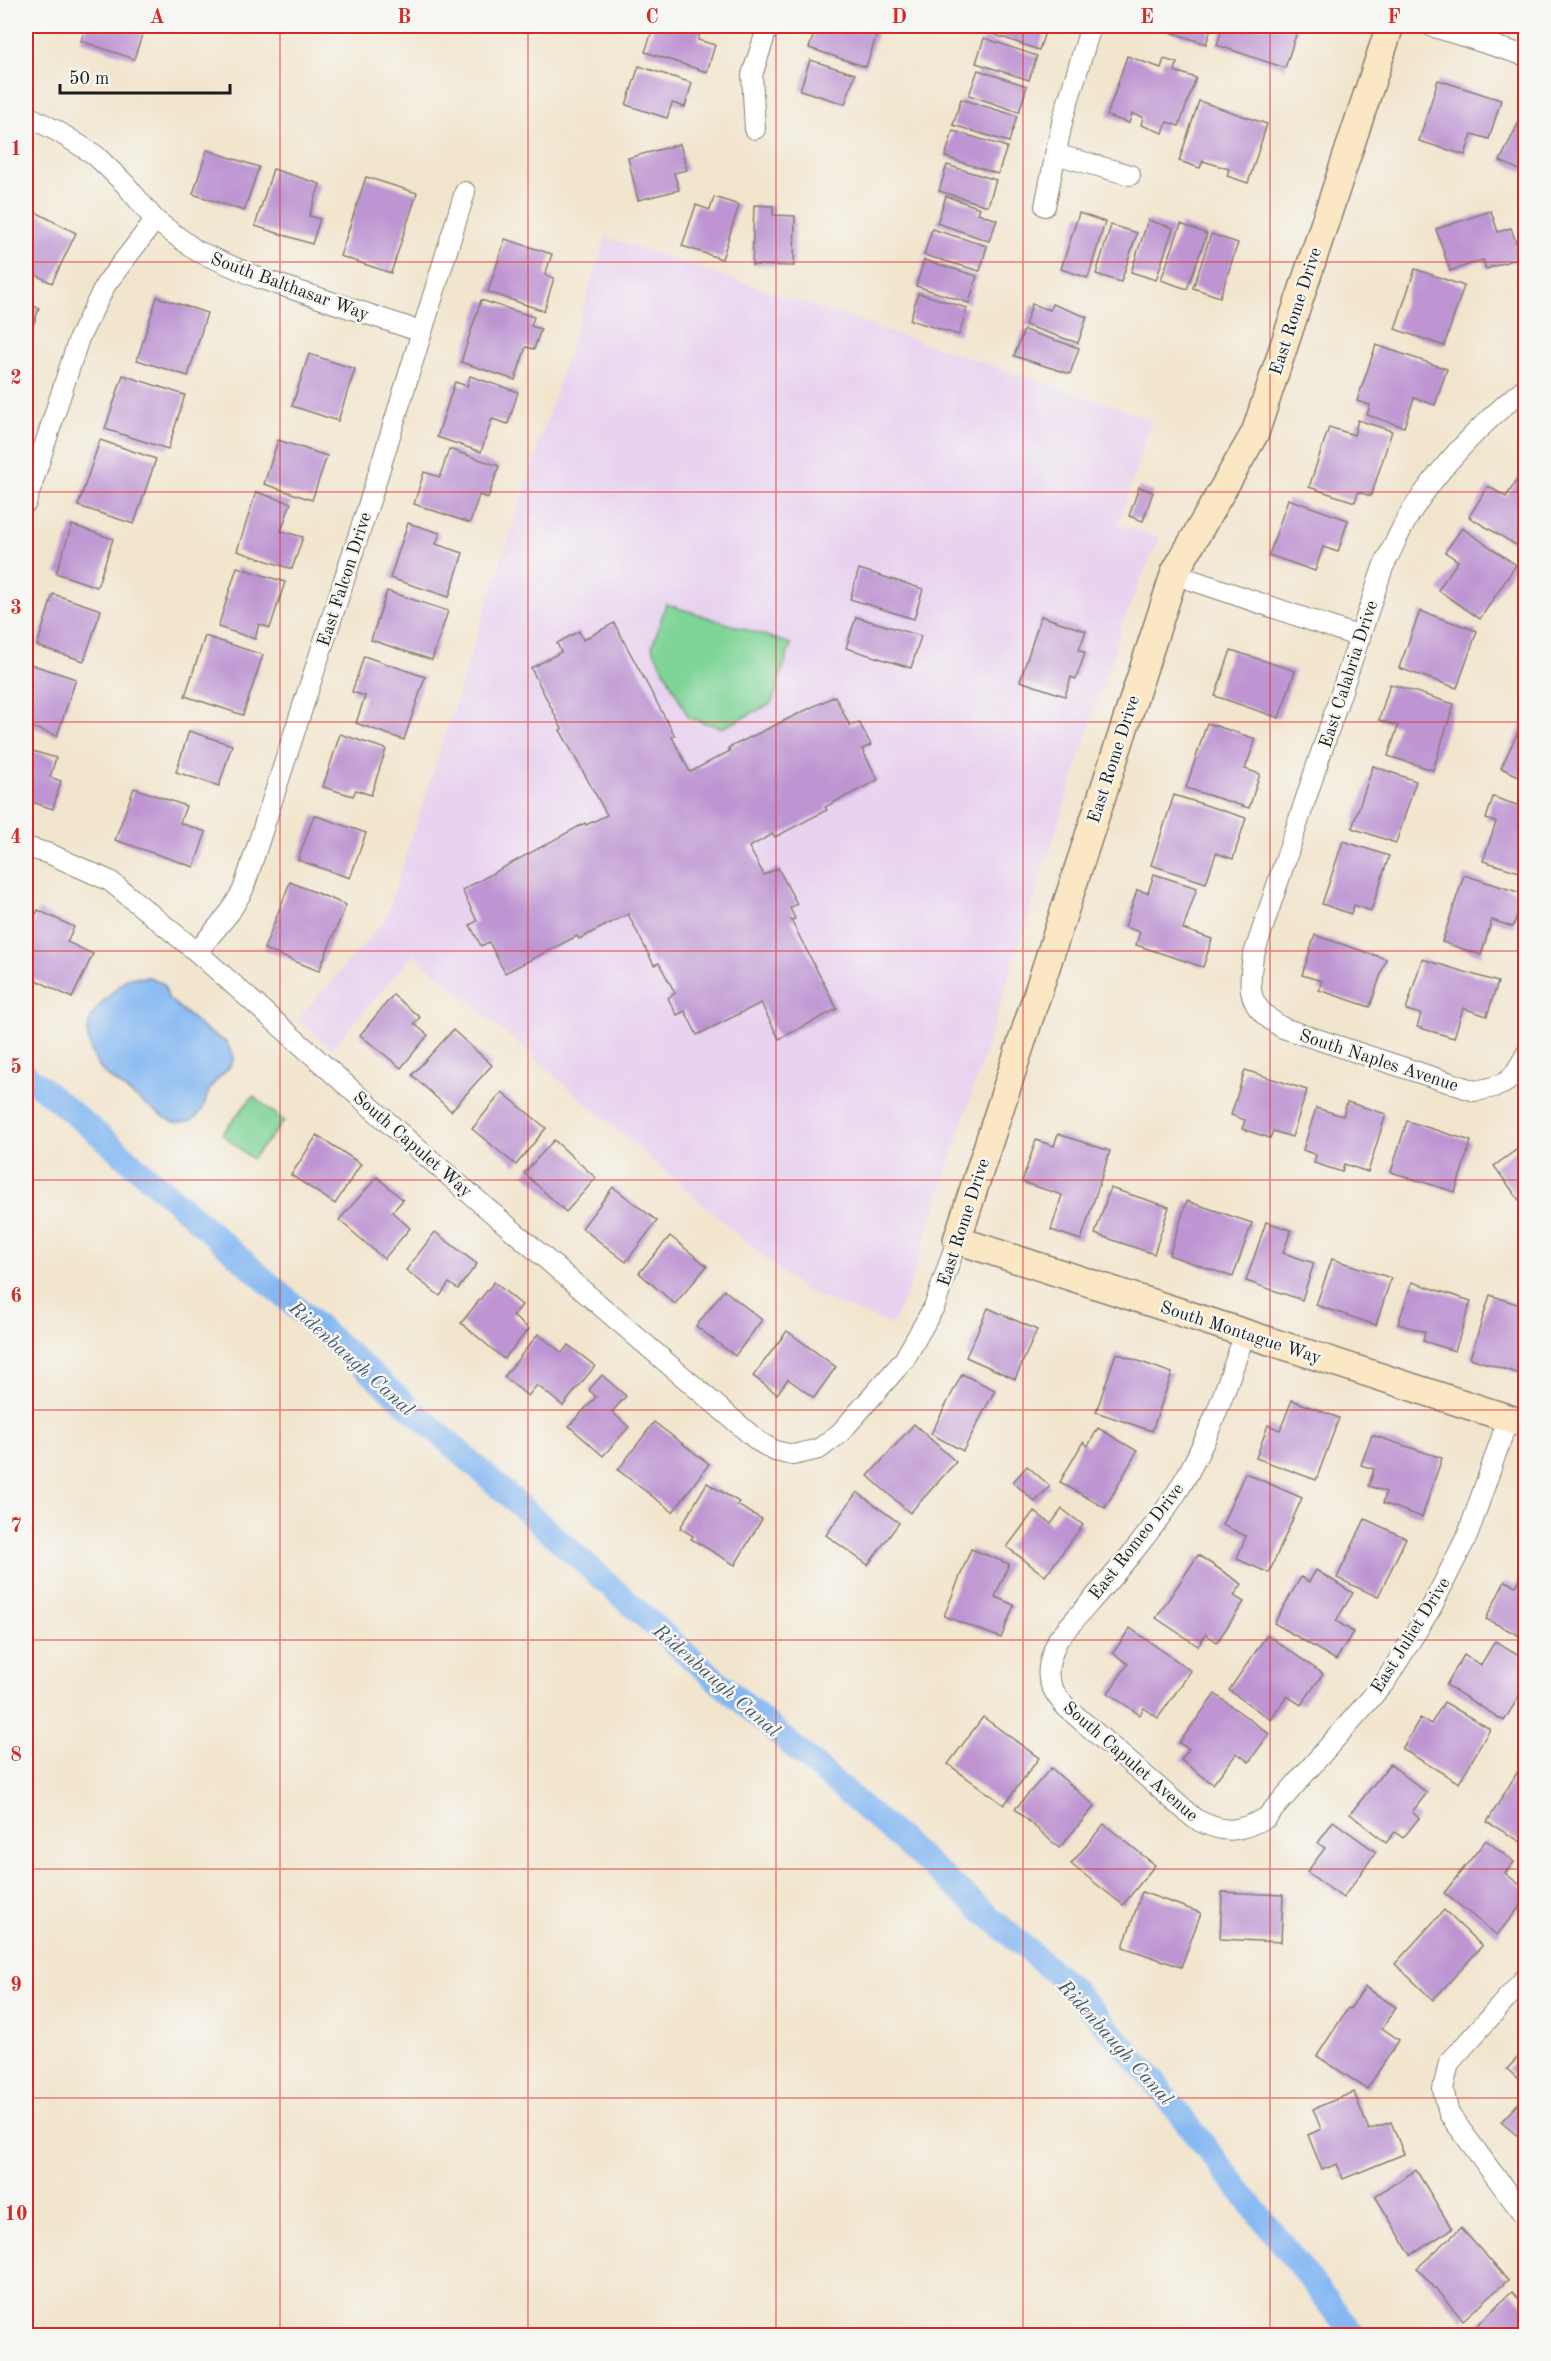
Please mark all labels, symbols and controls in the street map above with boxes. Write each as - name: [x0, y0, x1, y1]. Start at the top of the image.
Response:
- text: A: [149, 8, 165, 28]
- text: B: [397, 8, 411, 28]
- text: C: [645, 8, 659, 28]
- text: D: [891, 8, 907, 28]
- text: E: [1140, 8, 1154, 28]
- text: F: [1387, 8, 1401, 28]
- scale bar: [60, 57, 230, 95]
- text: 50 m: [69, 70, 109, 88]
- text: 1: [10, 140, 22, 160]
- street label: East Rome Drive: [1267, 245, 1325, 377]
- street label: South Balthasar Way: [208, 250, 372, 324]
- text: 2: [10, 369, 22, 389]
- street label: East Falcon Drive: [315, 510, 375, 649]
- street label: East Calabria Drive: [1317, 598, 1381, 750]
- text: 3: [10, 599, 22, 619]
- street label: East Rome Drive: [1085, 693, 1143, 825]
- text: 4: [10, 828, 22, 848]
- street label: South Naples Avenue: [1297, 1027, 1460, 1095]
- text: 5: [10, 1057, 22, 1078]
- street label: South Capulet Way: [349, 1088, 476, 1201]
- street label: East Rome Drive: [935, 1156, 993, 1288]
- text: 6: [10, 1287, 22, 1307]
- water label: Ridenbaugh Canal: [284, 1298, 417, 1421]
- street label: South Montague Way: [1158, 1298, 1324, 1368]
- street label: East Romeo Drive: [1086, 1480, 1188, 1603]
- text: 7: [10, 1517, 22, 1537]
- street label: East Juliet Drive: [1368, 1575, 1454, 1696]
- water label: Ridenbaugh Canal: [648, 1621, 783, 1742]
- street label: South Capulet Avenue: [1059, 1698, 1201, 1825]
- text: 8: [10, 1746, 22, 1766]
- text: 9: [10, 1976, 22, 1996]
- water label: Ridenbaugh Canal: [1053, 1976, 1176, 2110]
- text: 10: [4, 2205, 28, 2225]

